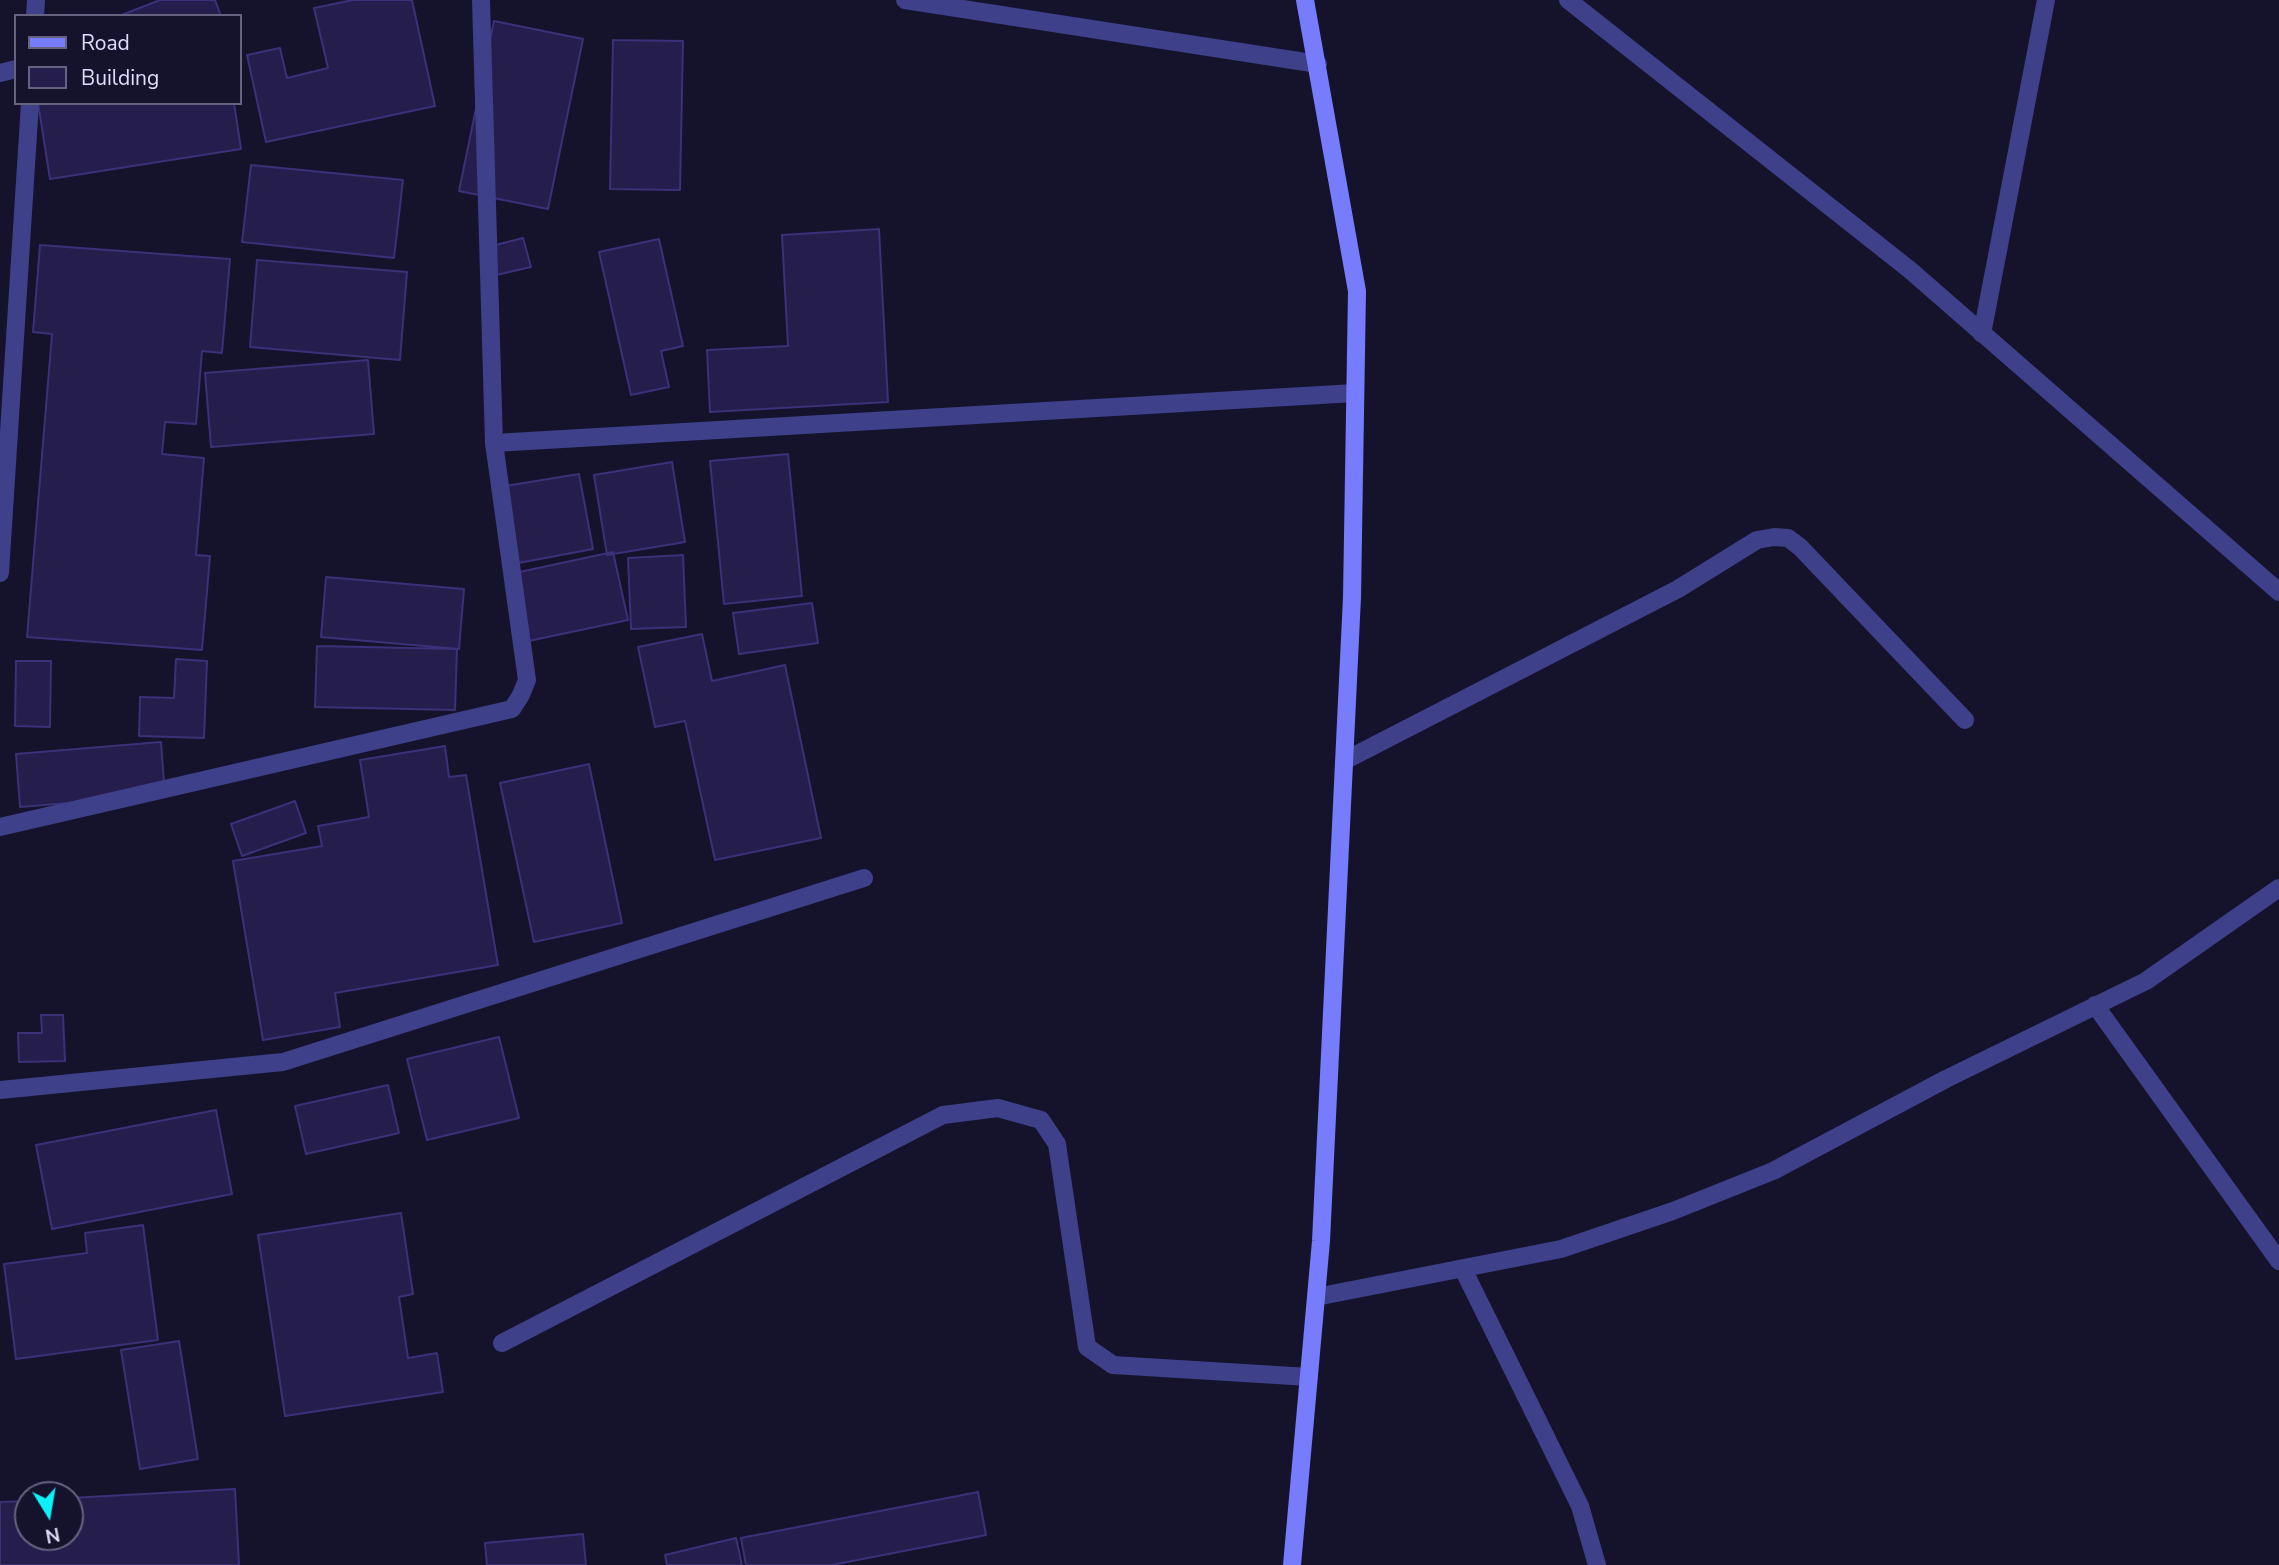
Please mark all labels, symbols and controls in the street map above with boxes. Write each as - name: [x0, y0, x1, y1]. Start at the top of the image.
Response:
- legend: [14, 14, 242, 105]
- text: Road: [81, 29, 130, 57]
- text: Building: [81, 64, 159, 92]
- north arrow: [14, 1481, 84, 1551]
- text: N: [43, 1521, 62, 1549]

